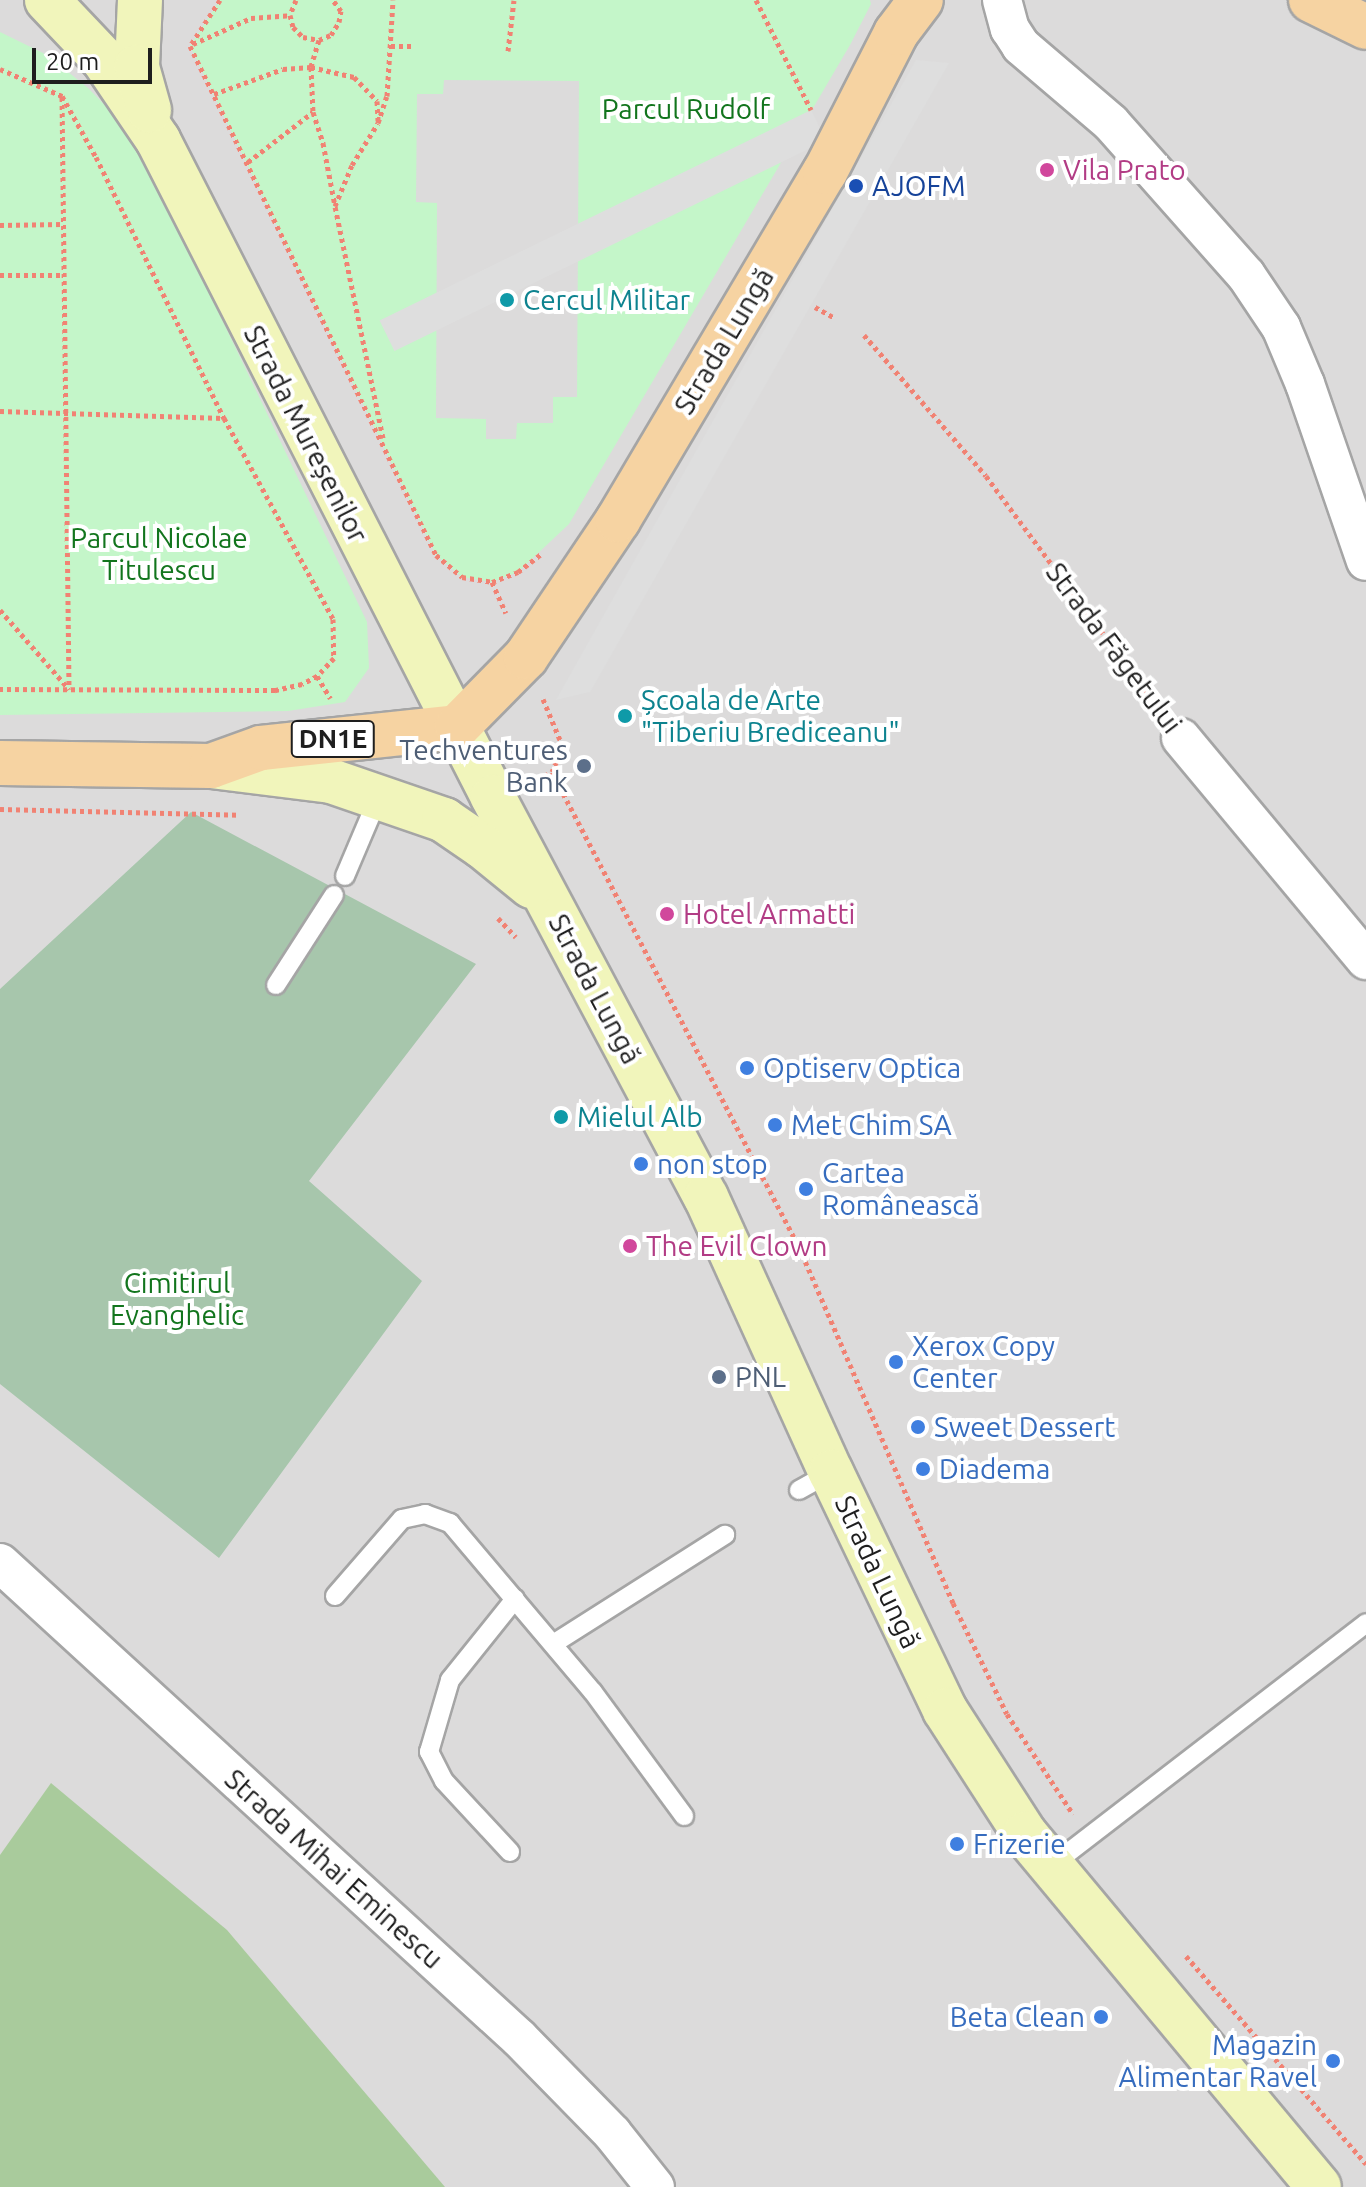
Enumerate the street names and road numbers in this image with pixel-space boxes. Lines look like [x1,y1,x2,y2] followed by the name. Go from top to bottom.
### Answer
[667,262,781,420] street label: Strada Lungă
[237,320,375,548] street label: Strada Mureșenilor
[1039,556,1189,740] street label: Strada Făgetului
[289,717,377,761] road number: DN1E
[542,908,648,1070] street label: Strada Lungă
[828,1490,928,1654] street label: Strada Lungă
[218,1762,450,1976] street label: Strada Mihai Eminescu

